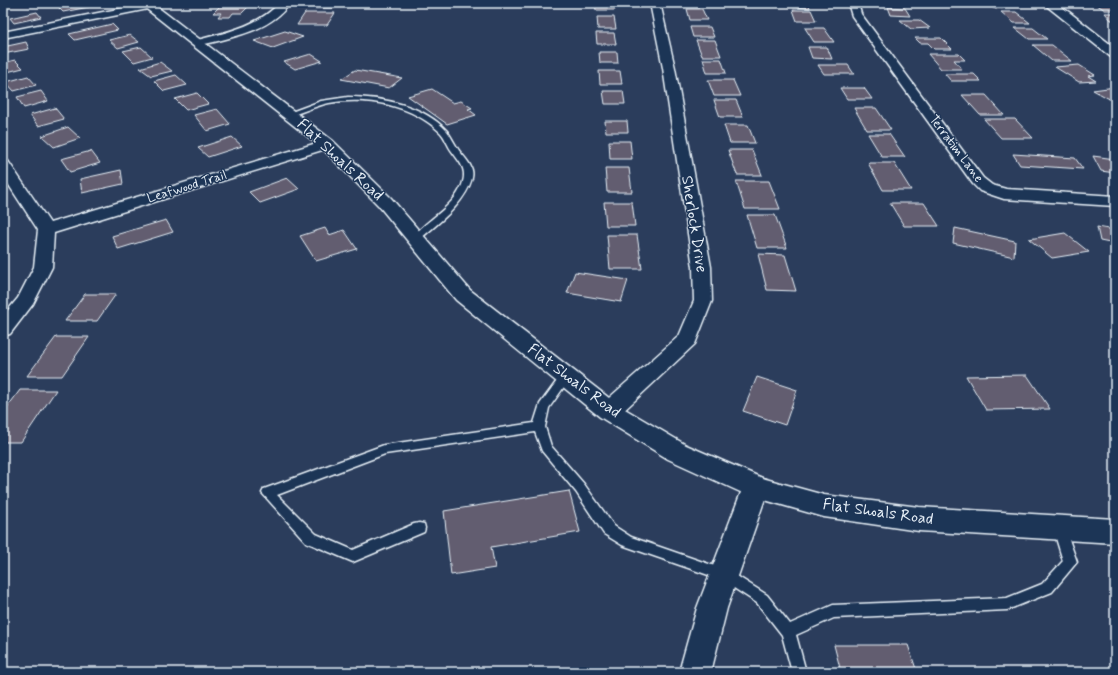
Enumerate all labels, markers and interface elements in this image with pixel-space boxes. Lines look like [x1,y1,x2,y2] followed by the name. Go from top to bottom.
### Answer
[925,112,987,186] street label: Terratim Lane
[292,114,388,206] street label: Flat Shoals Road
[145,167,229,207] street label: Leafwood Trail
[676,174,712,274] street label: Sherlock Drive
[523,339,625,423] street label: Flat Shoals Road
[821,494,935,530] street label: Flat Shoals Road

